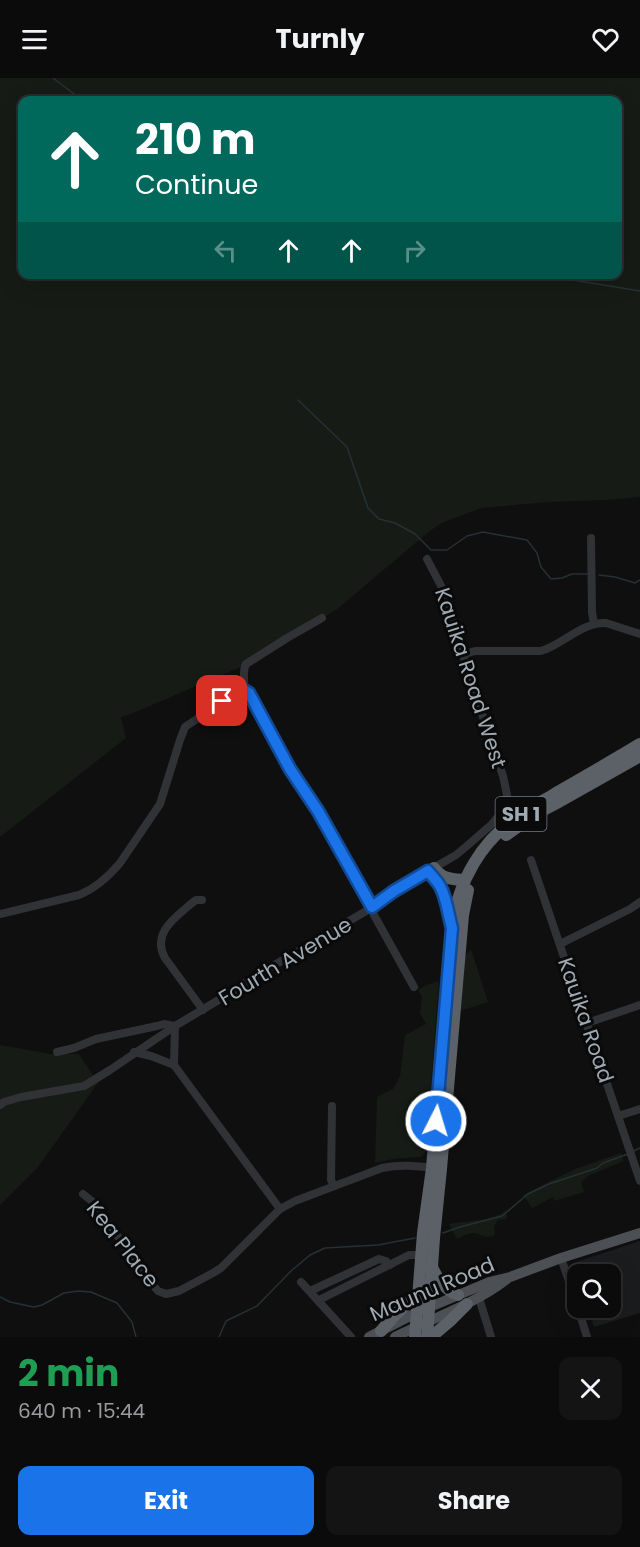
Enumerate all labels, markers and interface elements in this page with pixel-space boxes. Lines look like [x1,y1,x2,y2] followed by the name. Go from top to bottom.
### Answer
[276,20,364,57] text: Turnly
[18,23,51,56] icon: menu
[589,23,622,56] icon: heart
[135,110,256,169] text: 210 m
[36,120,114,198] icon: ahead
[135,166,258,203] text: Continue
[209,234,242,267] icon: left
[272,234,305,267] icon: ahead
[335,234,368,267] icon: ahead
[398,234,431,267] icon: right
[428,584,514,772] street label: Kauika Road West
[196,675,247,726] pin
[205,684,238,717] icon: arrive
[496,797,546,831] road number: SH 1
[213,910,357,1012] street label: Fourth Avenue
[551,954,621,1086] street label: Kauika Road
[404,1089,468,1153] position arrow
[80,1195,166,1293] street label: Kea Place
[365,1250,499,1328] street label: Maunu Road
[567,1264,621,1318] map controls
[567,1264,621,1318] button: search
[18,1348,119,1399] text: 2 min
[559,1357,622,1420] button: close
[18,1397,145,1425] text: 640 m · 15:44
[18,1466,314,1535] button: Exit
[326,1466,622,1535] button: Share

